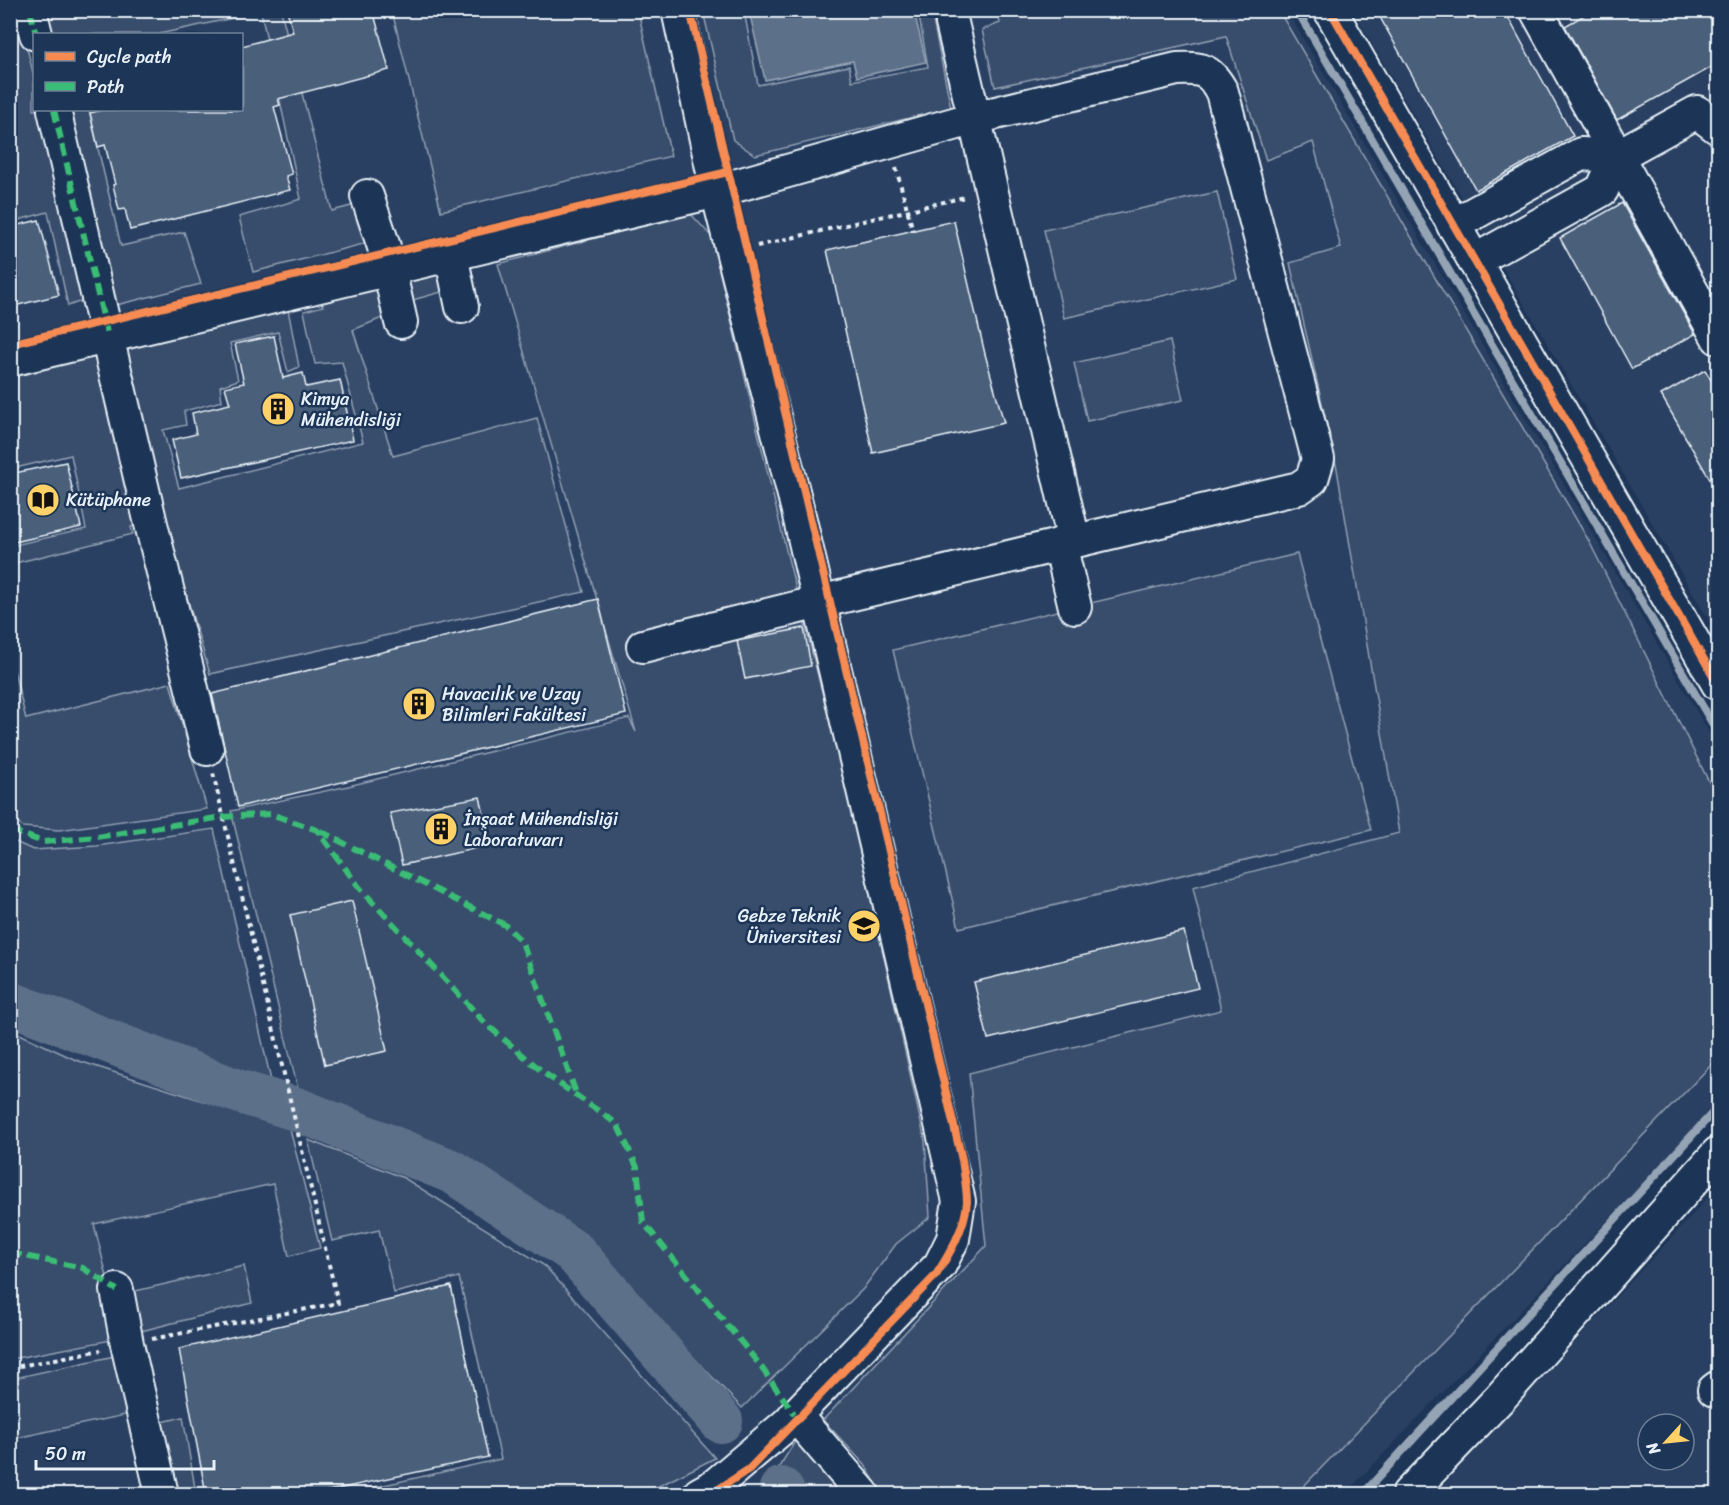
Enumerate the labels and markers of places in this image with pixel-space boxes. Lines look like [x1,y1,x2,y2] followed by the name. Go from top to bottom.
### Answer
[301,383,402,436] place label: Kimya Mühendisliği
[260,391,296,427] building icon: Kimya Mühendisliği
[25,482,61,518] library icon: Kütüphane
[66,484,151,516] place label: Kütüphane
[442,678,587,731] place label: Havacılık ve Uzay Bilimleri Fakültesi
[401,686,437,722] building icon: Havacılık ve Uzay Bilimleri Fakültesi
[463,803,619,856] place label: İnşaat Mühendisliği Laboratuvarı
[423,811,459,847] building icon: İnşaat Mühendisliği Laboratuvarı
[738,900,842,953] place label: Gebze Teknik Üniversitesi
[846,908,882,944] school or university icon: Gebze Teknik Üniversitesi

